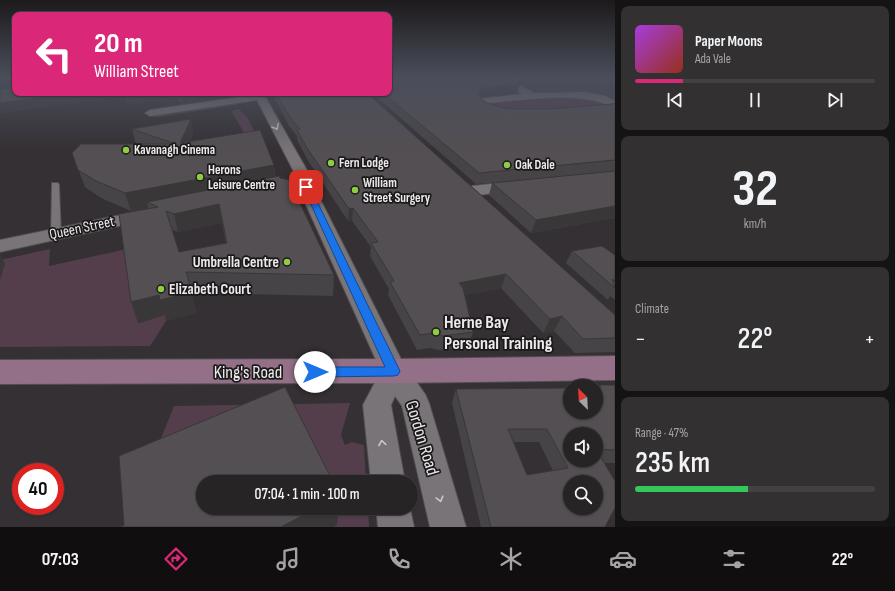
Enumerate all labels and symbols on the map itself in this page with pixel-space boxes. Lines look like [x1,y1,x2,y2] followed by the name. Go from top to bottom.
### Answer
[272,123,279,130] one-way arrow
[134,142,215,158] place label: Kavanagh Cinema
[121,145,131,155] marker: Kavanagh Cinema
[339,155,389,171] place label: Fern Lodge
[515,157,555,173] place label: Oak Dale
[326,158,336,168] marker: Fern Lodge
[502,160,512,170] marker: Oak Dale
[208,162,276,193] place label: Herons Leisure Centre
[289,170,323,204] pin
[195,172,205,182] marker: Herons Leisure Centre
[363,175,431,206] place label: William Street Surgery
[350,185,360,195] marker: William Street Surgery
[48,212,117,244] street label: Queen Street
[193,253,279,272] place label: Umbrella Centre
[282,257,292,267] marker: Umbrella Centre
[169,280,251,299] place label: Elizabeth Court
[156,284,166,294] marker: Elizabeth Court
[444,312,553,354] place label: Herne Bay Personal Training
[431,327,441,337] marker: Herne Bay Personal Training
[294,351,336,393] position arrow
[214,362,282,383] street label: King's Road
[563,379,603,419] north arrow
[401,398,443,478] street label: Gordon Road
[378,440,387,447] one-way arrow
[12,463,64,515] speed limit sign: 40
[435,495,444,502] one-way arrow

